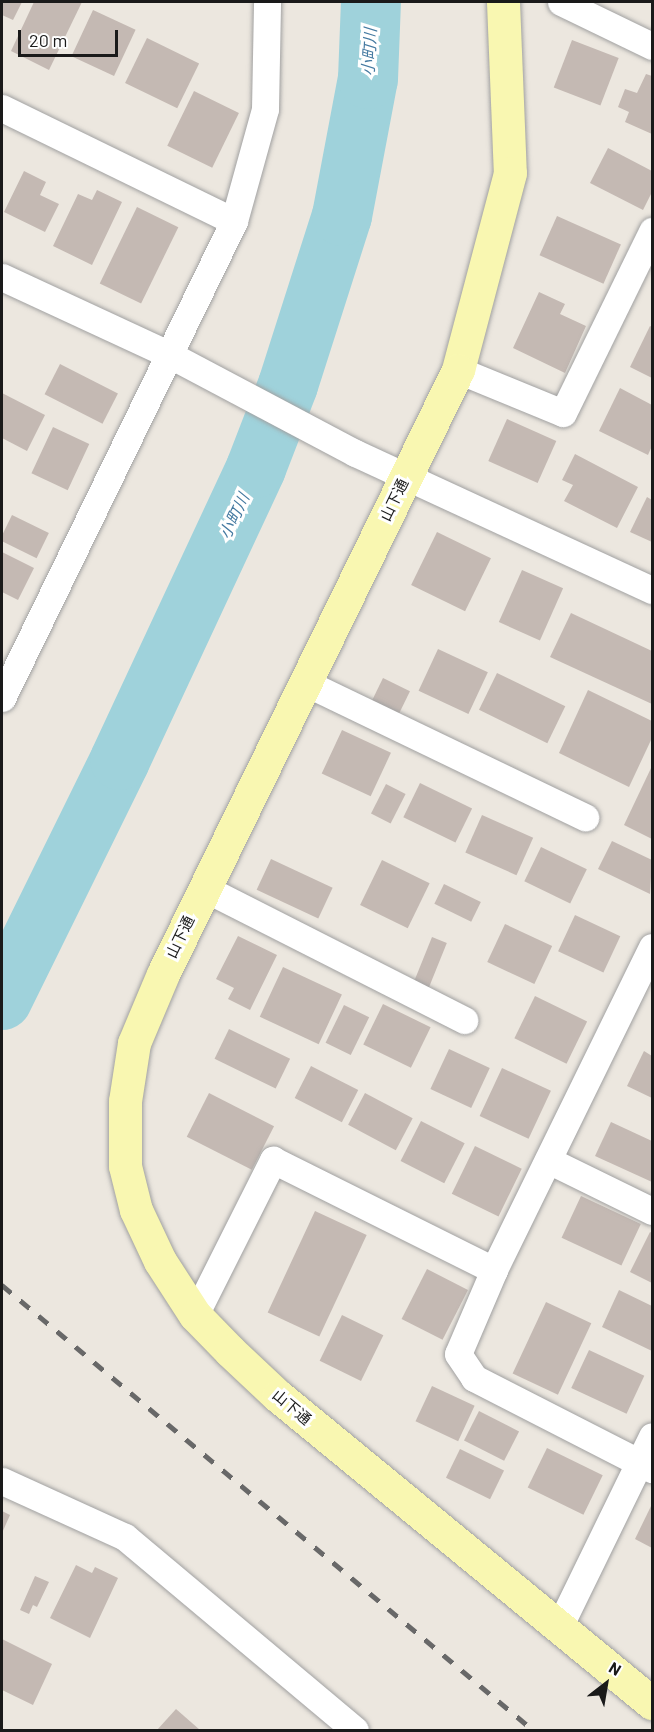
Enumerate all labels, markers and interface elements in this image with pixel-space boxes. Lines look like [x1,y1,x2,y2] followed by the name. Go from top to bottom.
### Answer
[21,18,122,56] scale bar
[358,28,380,76] water label: 小町川
[29,29,67,51] text: 20 m
[376,476,412,524] street label: 山下通
[215,490,253,542] water label: 小町川
[162,913,198,961] street label: 山下通
[269,1386,315,1428] street label: 山下通
[576,1654,636,1714] north arrow
[606,1657,625,1679] text: N

